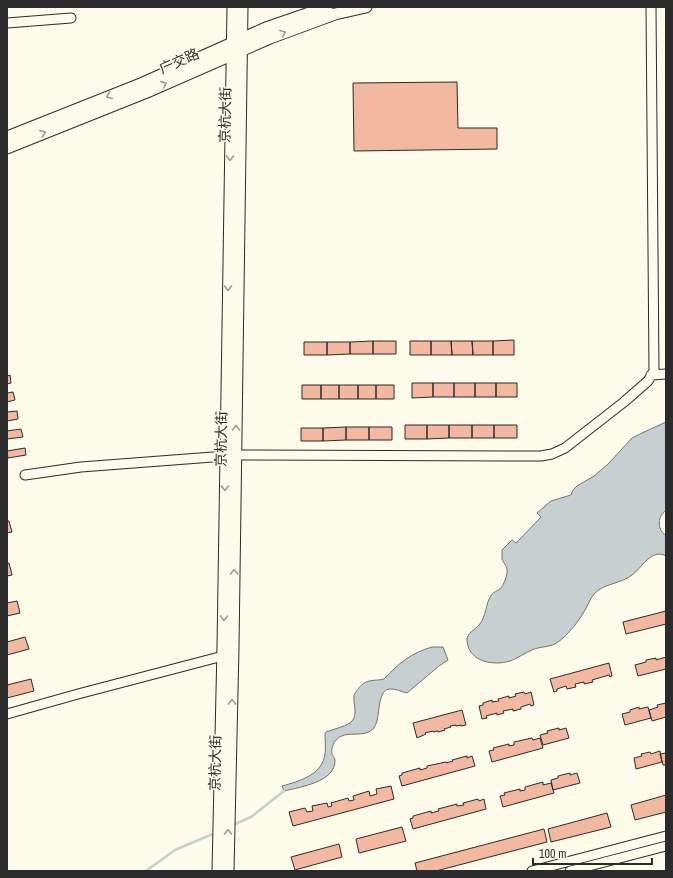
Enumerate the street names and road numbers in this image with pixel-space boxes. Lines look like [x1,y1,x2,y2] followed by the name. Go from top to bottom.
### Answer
[156,44,202,78] street label: 广交路
[216,87,234,143] street label: 京杭大街
[212,411,230,467] street label: 京杭大街
[206,735,224,791] street label: 京杭大街

